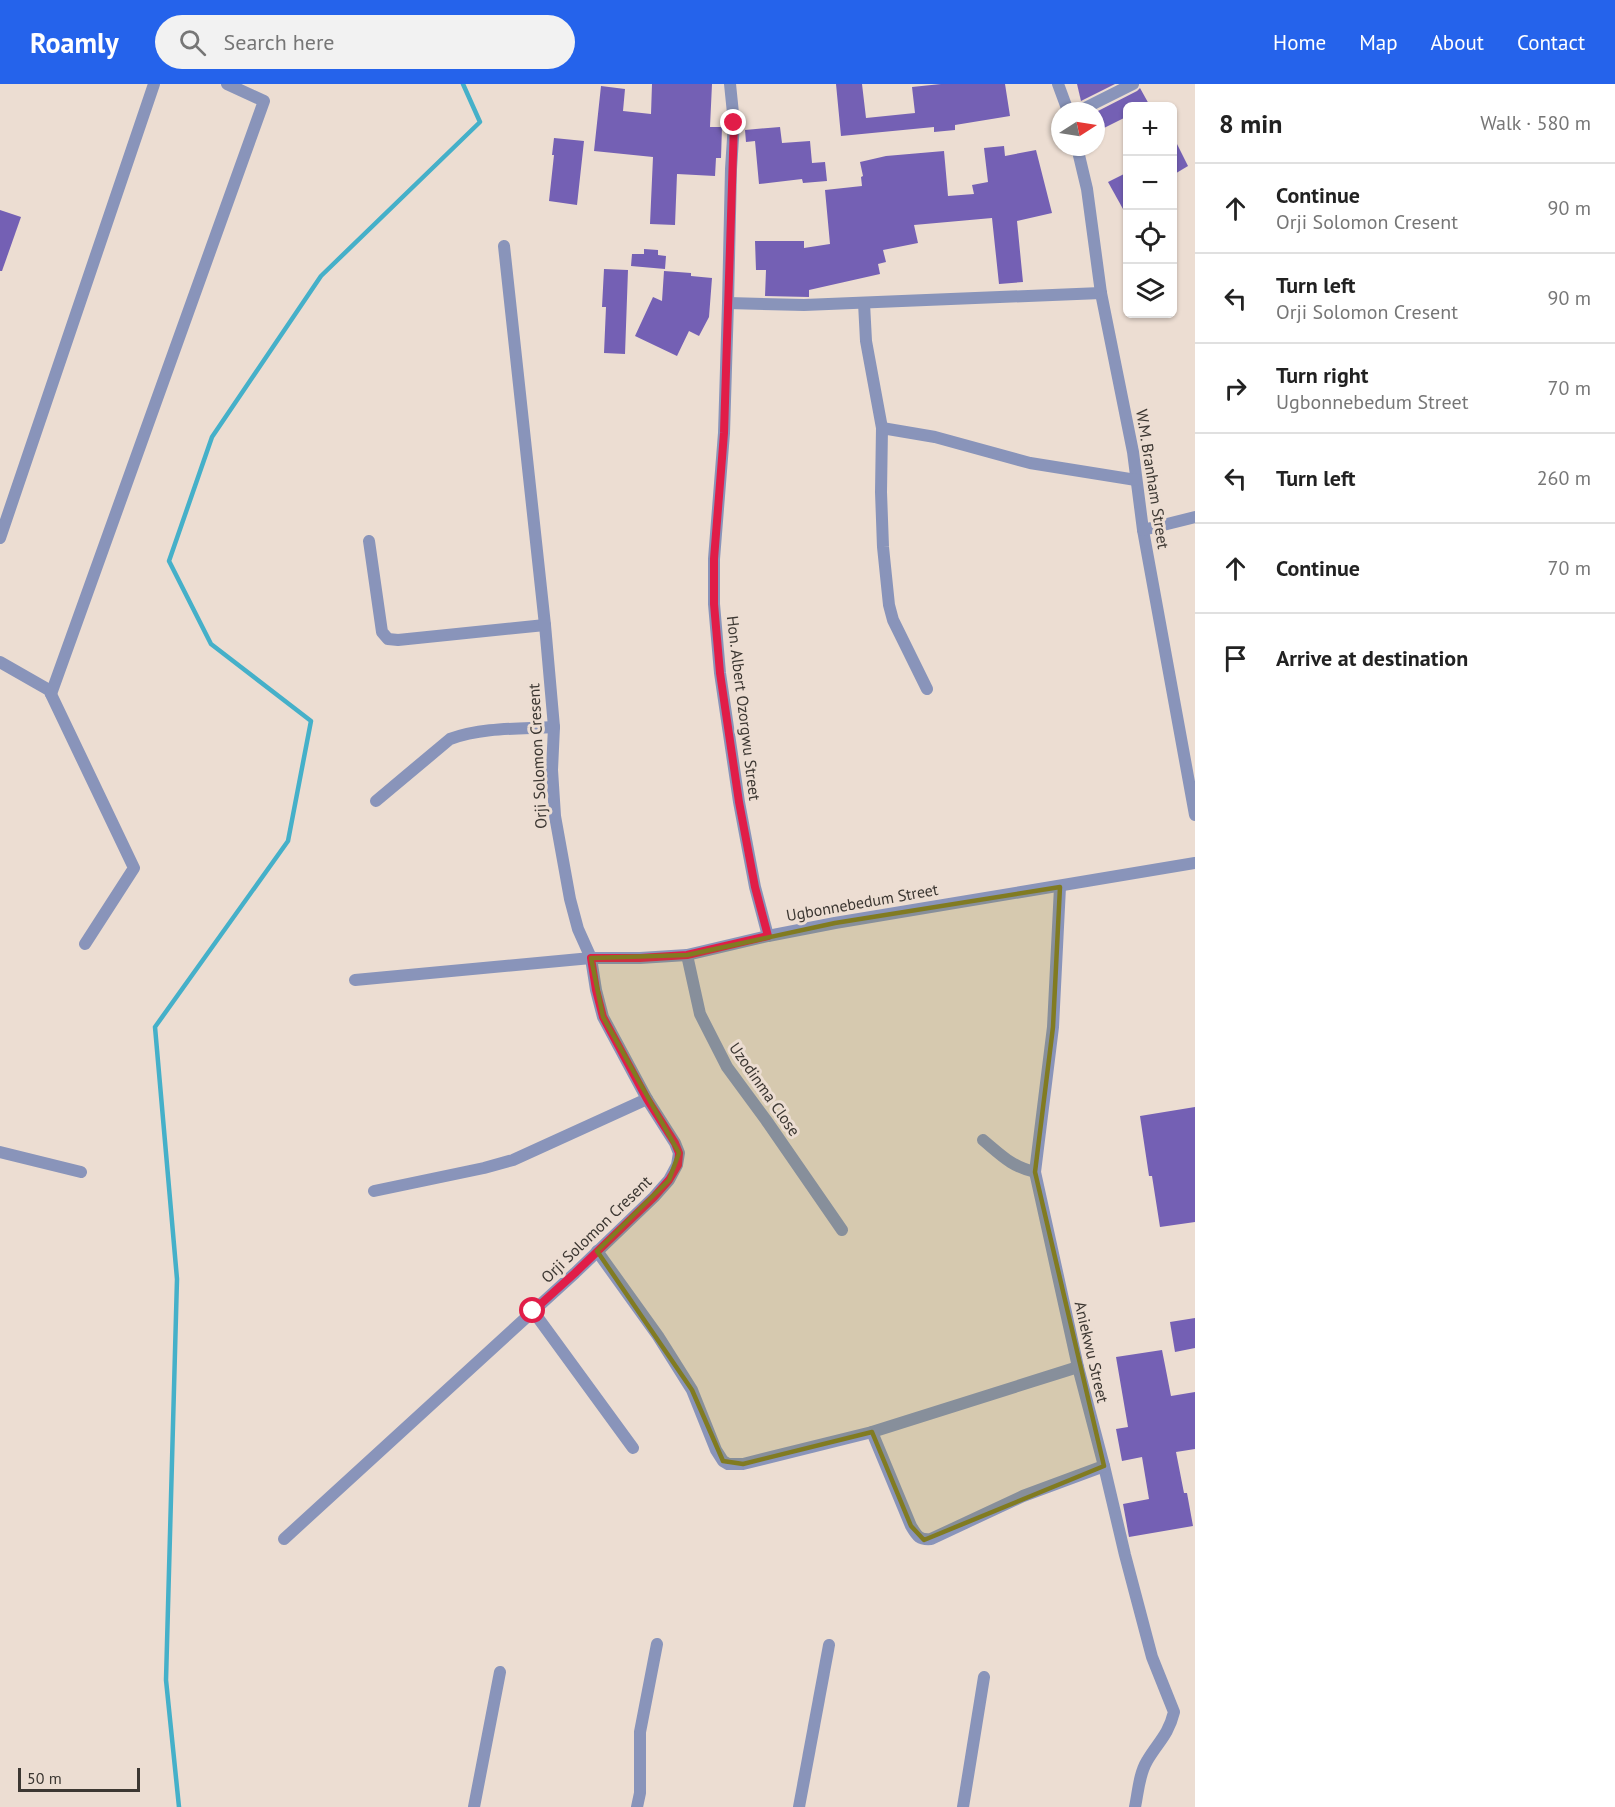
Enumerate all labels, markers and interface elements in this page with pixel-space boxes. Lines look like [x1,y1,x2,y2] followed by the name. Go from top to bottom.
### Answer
[155,15,575,69] search box
[30,24,119,61] text: Roamly
[176,26,209,59] icon: search
[224,28,335,56] text: Search here
[1273,29,1326,56] text: Home
[1359,29,1398,56] text: Map
[1431,29,1484,56] text: About
[1517,29,1585,56] text: Contact
[1051,102,1105,156] north arrow
[1123,102,1177,318] map controls
[1123,102,1177,156] button: +
[1219,107,1282,140] text: 8 min
[720,109,746,135] route end
[1480,110,1591,136] text: Walk · 580 m
[1123,156,1177,210] button: −
[1276,181,1360,209] text: Continue
[1219,192,1252,225] icon: ahead
[1548,195,1591,221] text: 90 m
[1276,209,1458,235] text: Orji Solomon Cresent
[1123,210,1177,264] button: locate
[1123,264,1177,318] button: layers
[1276,271,1356,299] text: Turn left
[1219,282,1252,315] icon: left
[1548,285,1591,311] text: 90 m
[1276,299,1458,325] text: Orji Solomon Cresent
[1276,361,1368,389] text: Turn right
[1219,372,1252,405] icon: right
[1548,375,1591,401] text: 70 m
[1276,389,1469,415] text: Ugbonnebedum Street
[1132,408,1174,551] street label: W.M. Branham Street
[1219,462,1252,495] icon: left
[1276,464,1356,492] text: Turn left
[1537,465,1591,491] text: 260 m
[1219,552,1252,585] icon: ahead
[1276,554,1360,582] text: Continue
[1548,555,1591,581] text: 70 m
[723,614,765,802] street label: Hon. Albert Ozorgwu Street
[1219,642,1252,675] icon: arrive
[1276,644,1468,672] text: Arrive at destination
[523,682,551,829] street label: Orji Solomon Cresent
[784,879,940,925] street label: Ugbonnebedum Street
[725,1038,805,1140] street label: Uzodinma Close
[537,1171,656,1287] street label: Orji Solomon Cresent
[519,1297,545,1323] route start
[1071,1299,1114,1405] street label: Aniekwu Street
[18,1765,140,1792] scale bar
[27,1768,62,1788] text: 50 m

